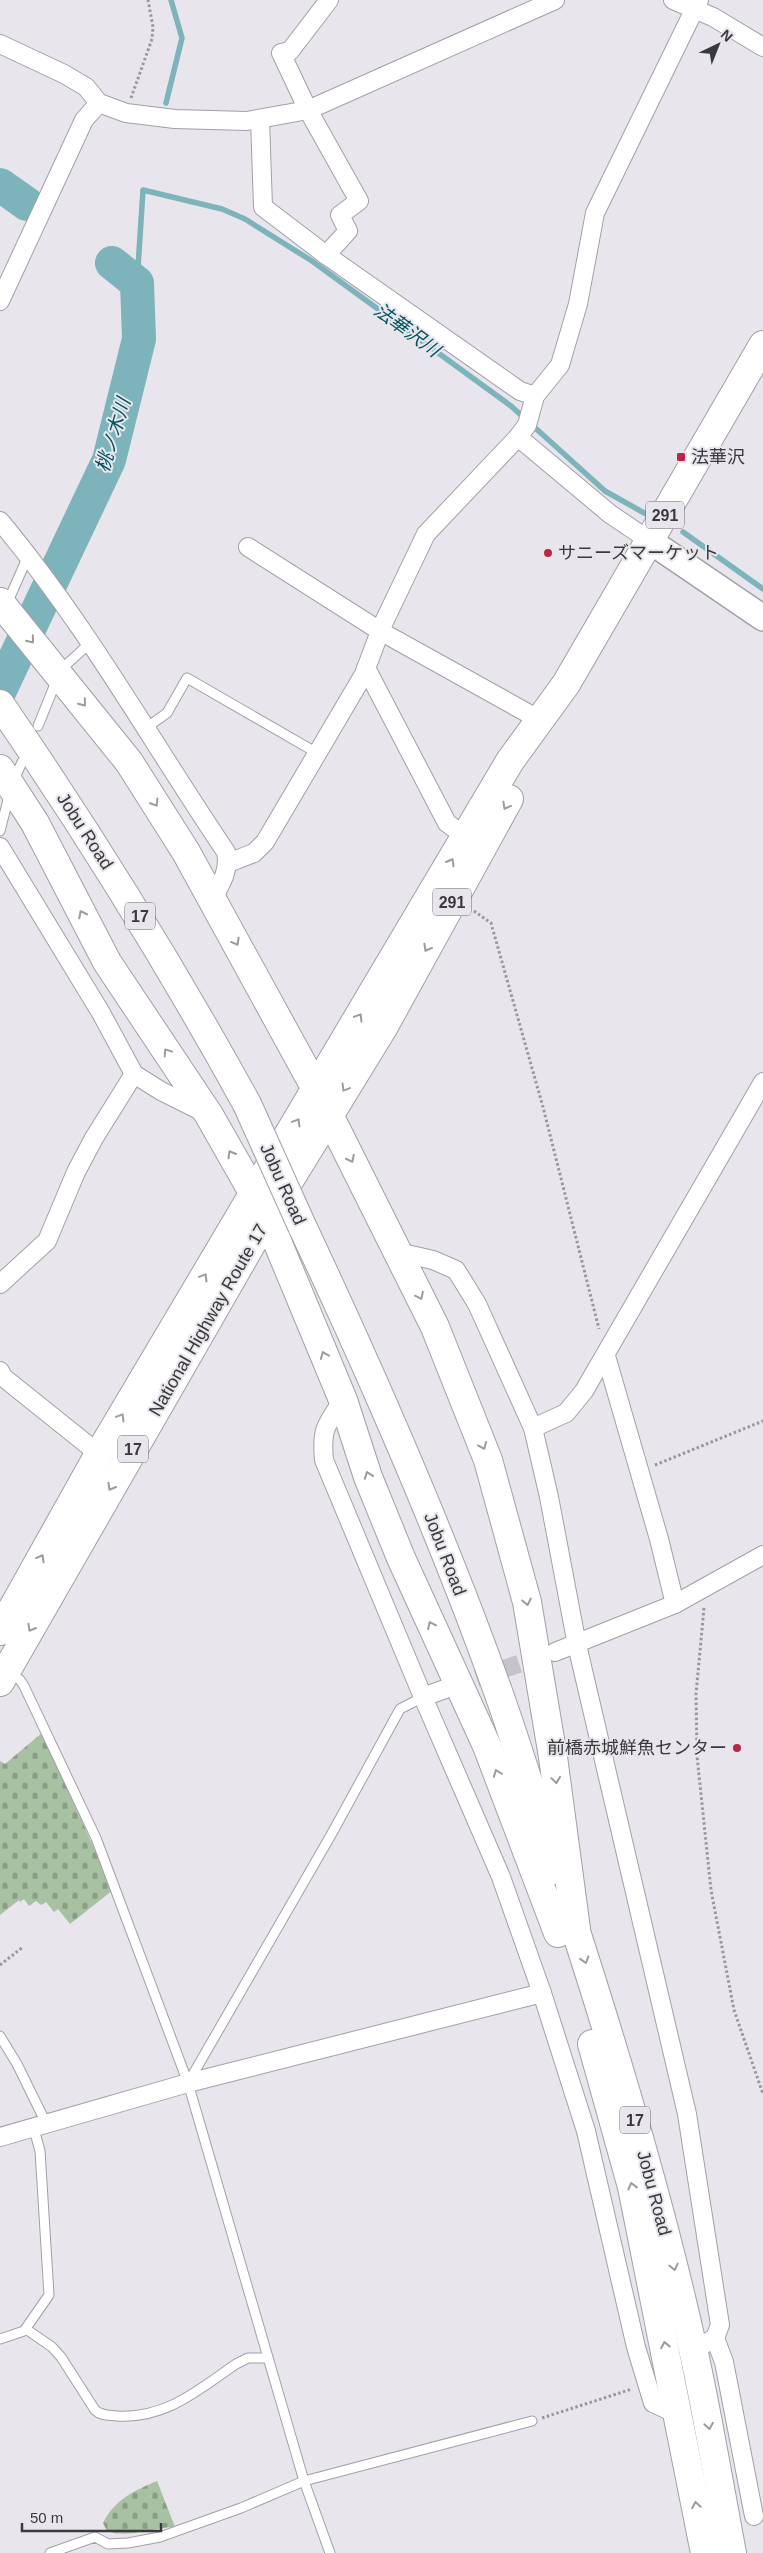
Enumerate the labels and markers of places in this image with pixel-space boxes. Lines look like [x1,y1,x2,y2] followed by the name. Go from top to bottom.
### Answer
[691,447,745,467] place label: 法華沢
[675,451,687,463] marker: 法華沢
[558,543,719,563] place label: サニーズマーケット
[542,547,554,559] marker: サニーズマーケット
[547,1738,727,1758] place label: 前橋赤城鮮魚センター
[731,1742,743,1754] marker: 前橋赤城鮮魚センター

